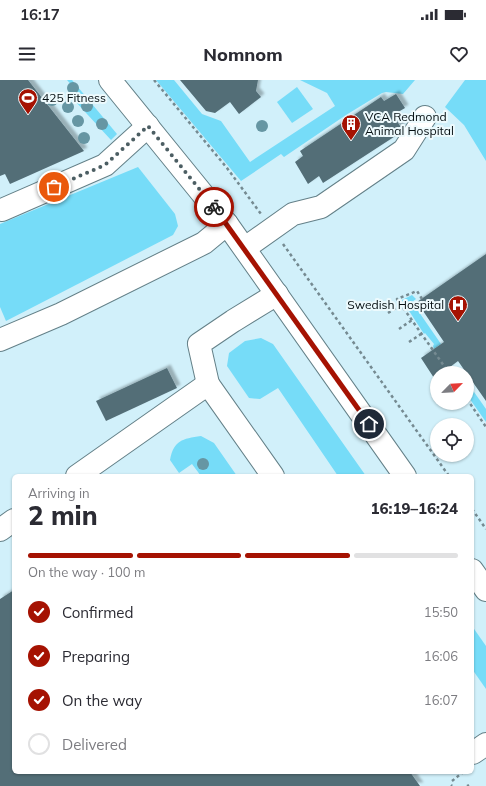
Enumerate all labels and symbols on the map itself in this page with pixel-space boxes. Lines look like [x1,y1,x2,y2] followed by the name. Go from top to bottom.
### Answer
[17,87,39,115] sports icon: 425 Fitness
[42,90,106,105] place label: 425 Fitness
[365,109,454,138] place label: VCA Redmond Animal Hospital
[340,113,362,141] building icon: VCA Redmond Animal Hospital
[37,170,71,204] pin
[194,187,234,227] courier
[447,294,469,322] hospital icon: Swedish Hospital
[347,297,444,312] place label: Swedish Hospital
[430,366,474,410] north arrow
[352,407,386,441] pin

